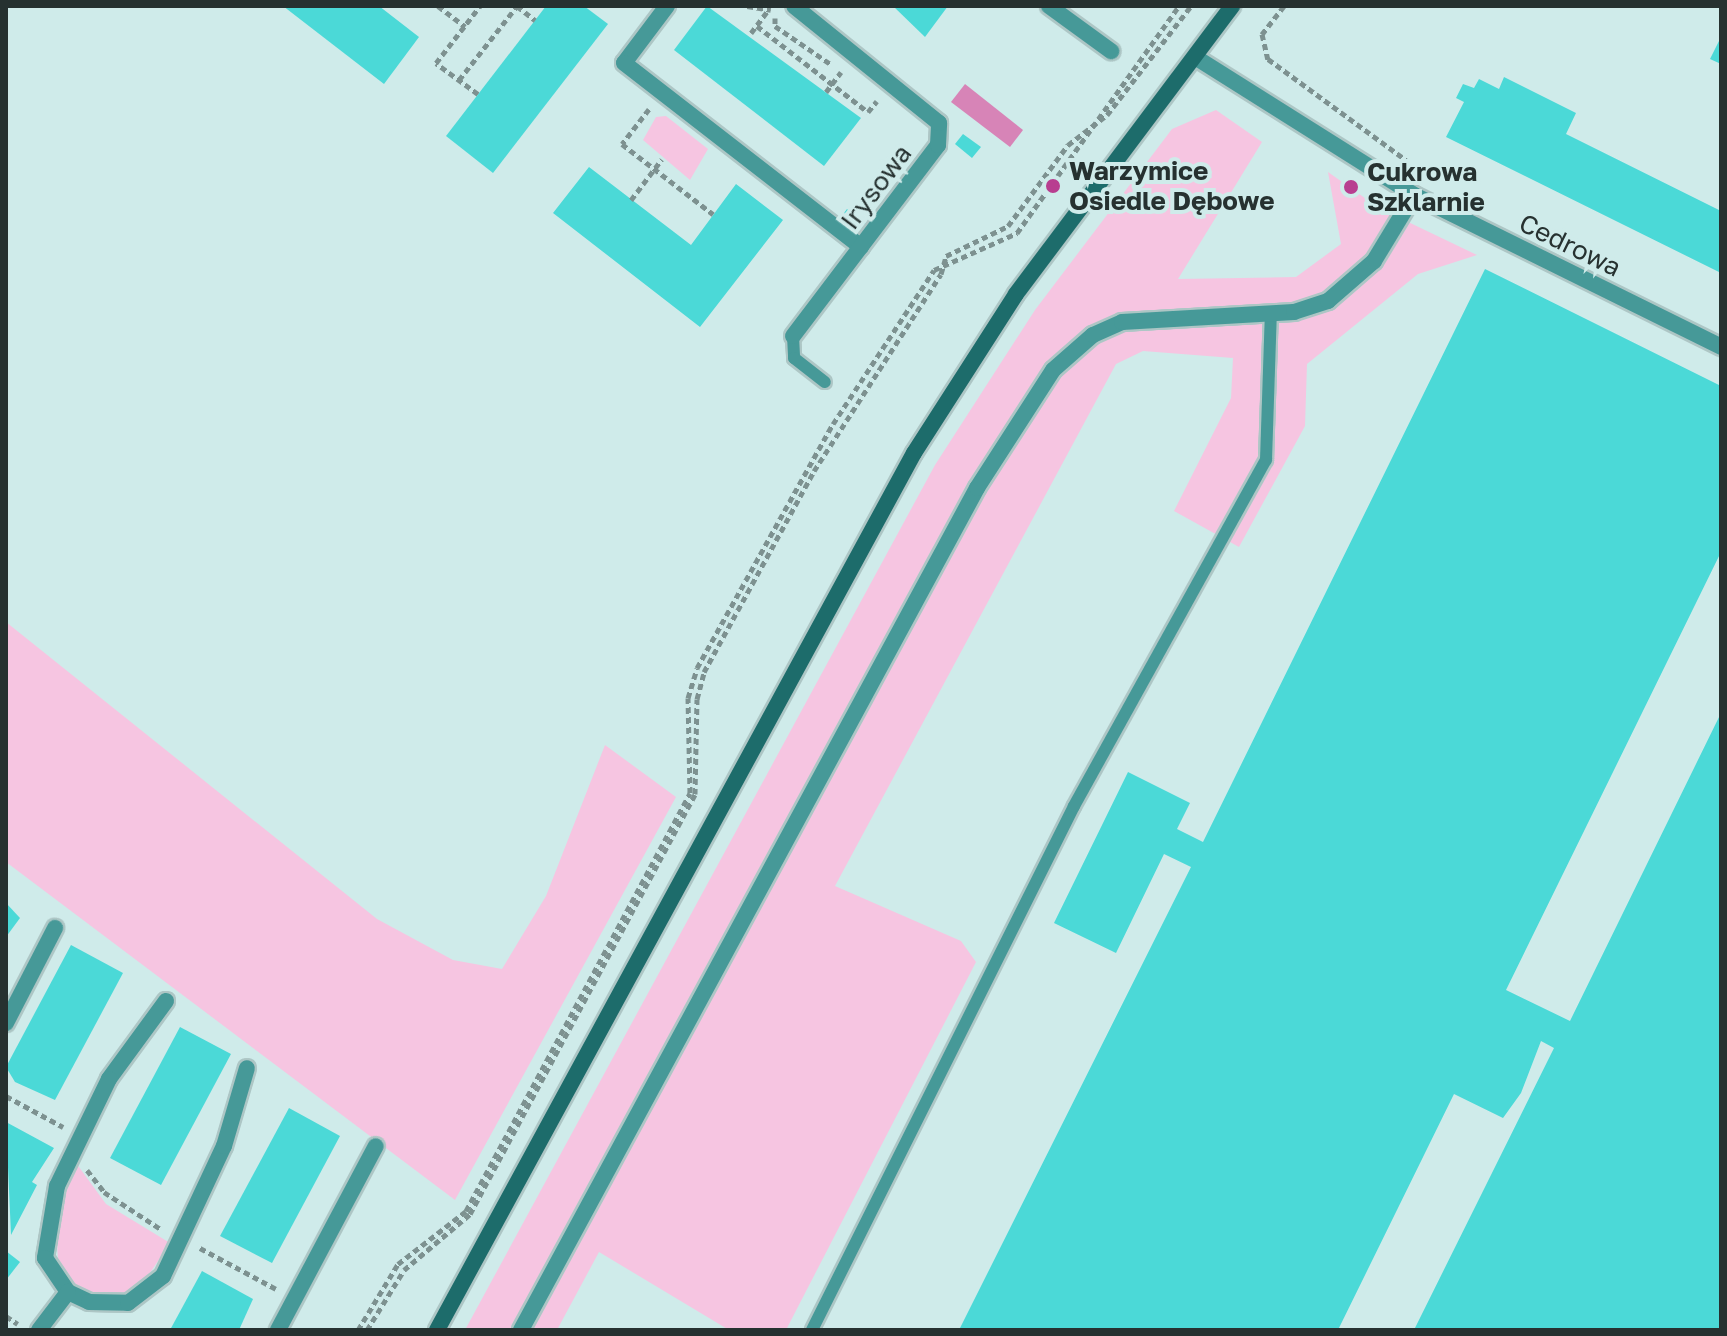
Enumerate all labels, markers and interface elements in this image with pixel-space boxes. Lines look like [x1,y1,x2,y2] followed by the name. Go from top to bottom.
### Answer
[834,138,918,236] street label: Irysowa
[1069,155,1275,216] place label: Warzymice Osiedle Dębowe
[1367,156,1485,218] place label: Cukrowa Szklarnie
[1044,177,1062,195] marker: Warzymice Osiedle Dębowe
[1342,178,1360,196] marker: Cukrowa Szklarnie
[1514,207,1626,283] street label: Cedrowa

